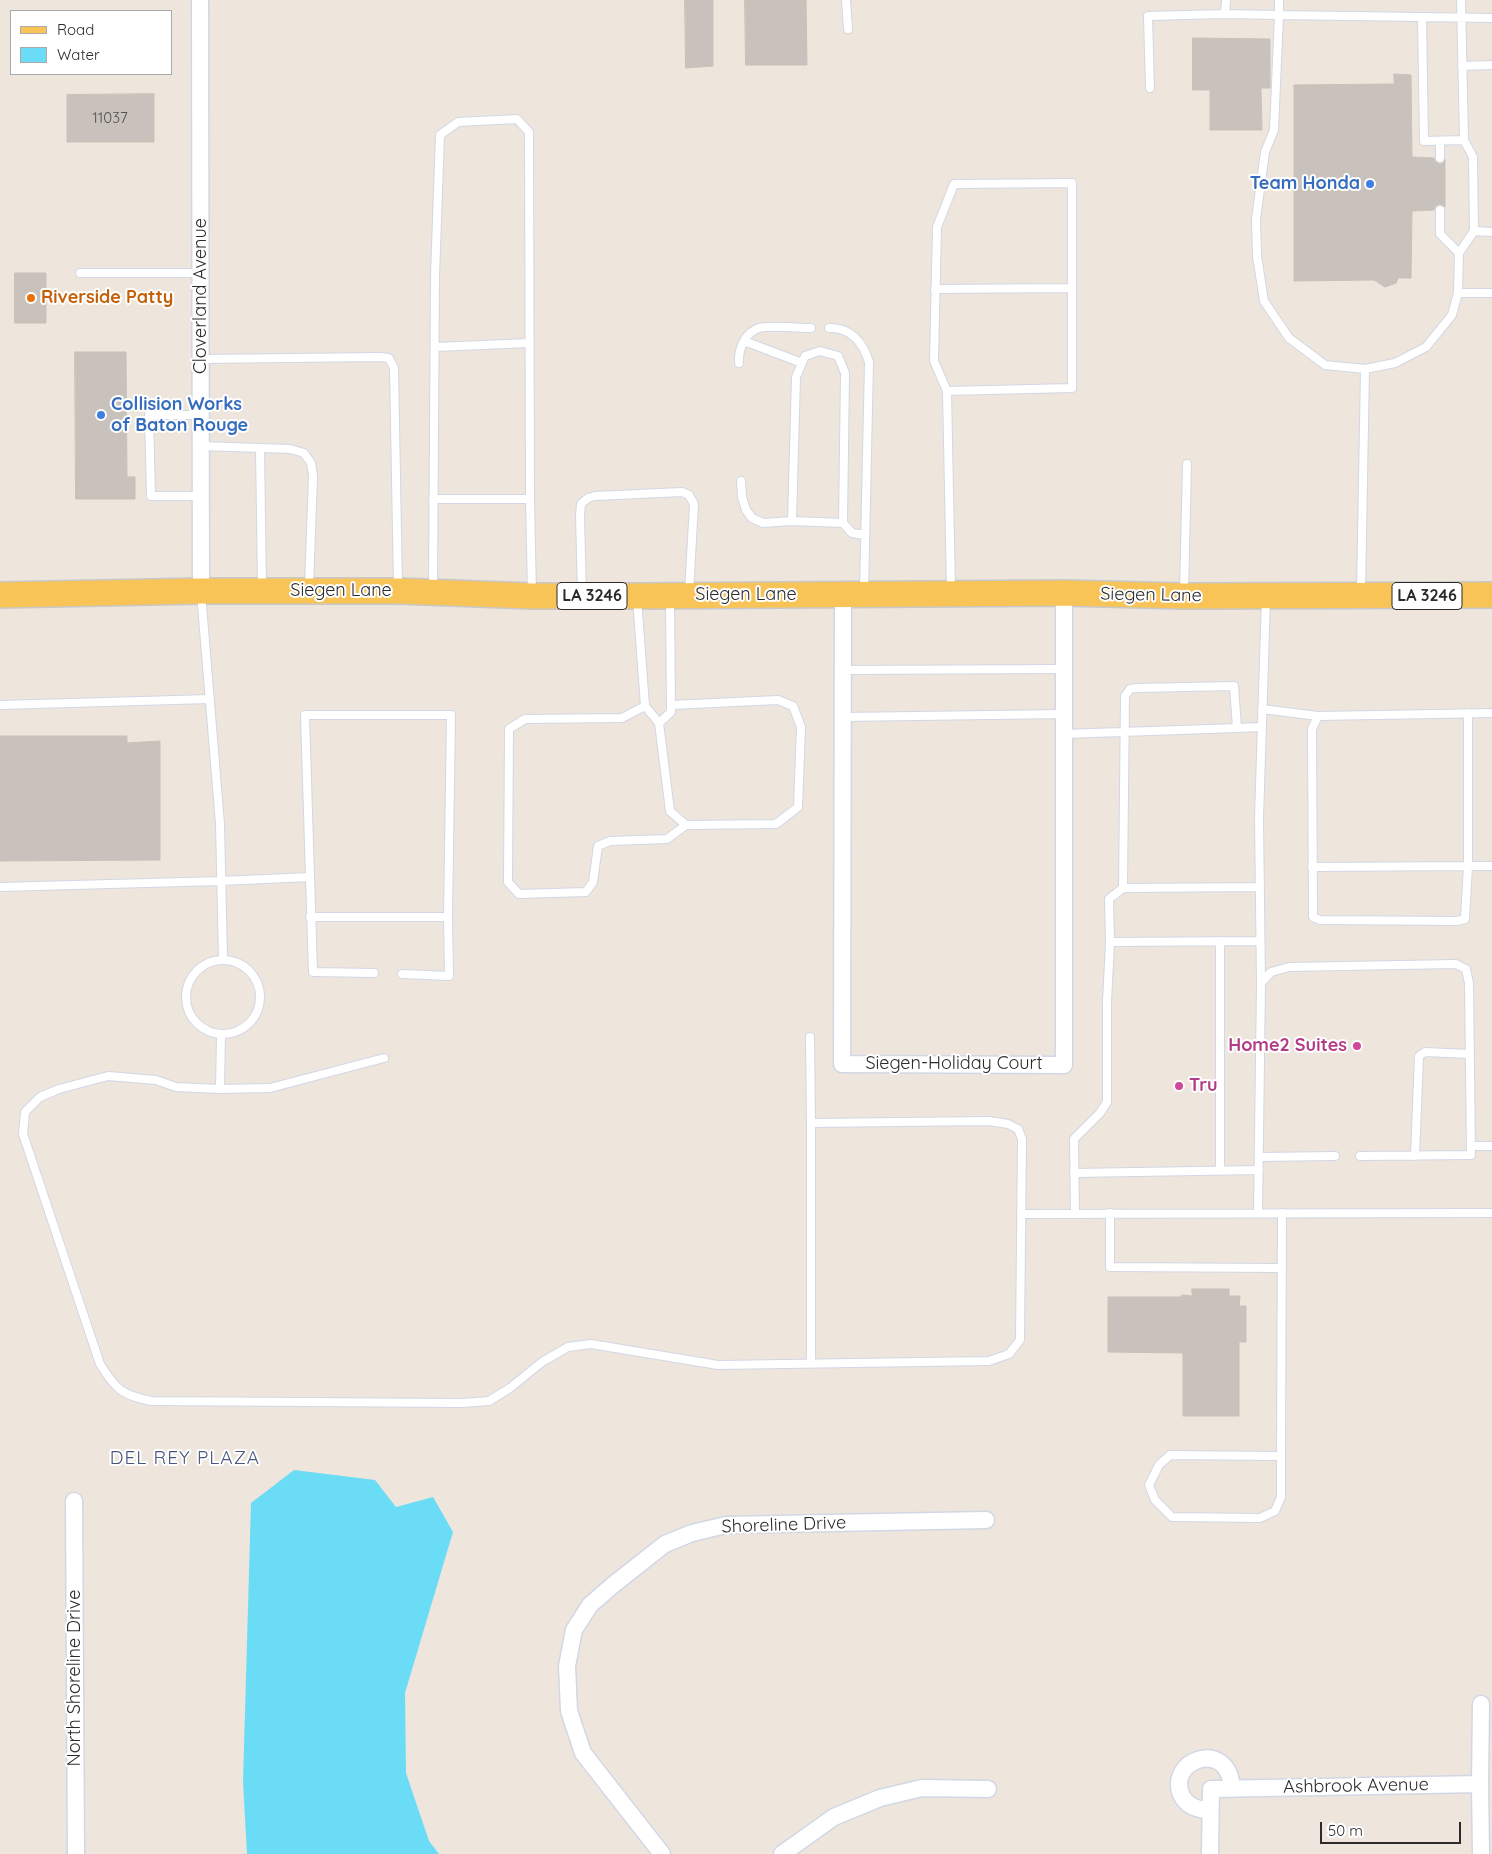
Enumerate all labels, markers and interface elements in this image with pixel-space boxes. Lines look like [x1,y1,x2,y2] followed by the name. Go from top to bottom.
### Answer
[10,10,172,75] legend
[57,20,94,39] text: Road
[57,45,100,64] text: Water
[92,109,128,127] house number: 11037
[1250,173,1360,195] place label: Team Honda
[1364,178,1376,190] marker: Team Honda
[190,218,212,374] street label: Cloverland Avenue
[41,287,173,309] place label: Riverside Patty
[25,292,37,304] marker: Riverside Patty
[111,394,248,436] place label: Collision Works of Baton Rouge
[95,409,107,421] marker: Collision Works of Baton Rouge
[290,580,392,602] street label: Siegen Lane
[557,582,627,610] road number: LA 3246
[1392,582,1462,610] road number: LA 3246
[1100,583,1202,607] street label: Siegen Lane
[695,584,797,606] street label: Siegen Lane
[1228,1035,1347,1057] place label: Home2 Suites
[1351,1040,1363,1052] marker: Home2 Suites
[865,1053,1043,1075] street label: Siegen-Holiday Court
[1189,1075,1218,1097] place label: Tru
[1173,1080,1185,1092] marker: Tru
[108,1447,262,1469] district label: DEL REY PLAZA
[721,1512,847,1538] street label: Shoreline Drive
[64,1590,86,1766] street label: North Shoreline Drive
[1283,1774,1429,1798] street label: Ashbrook Avenue
[1322,1812,1463,1844] scale bar
[1328,1821,1363,1840] text: 50 m

